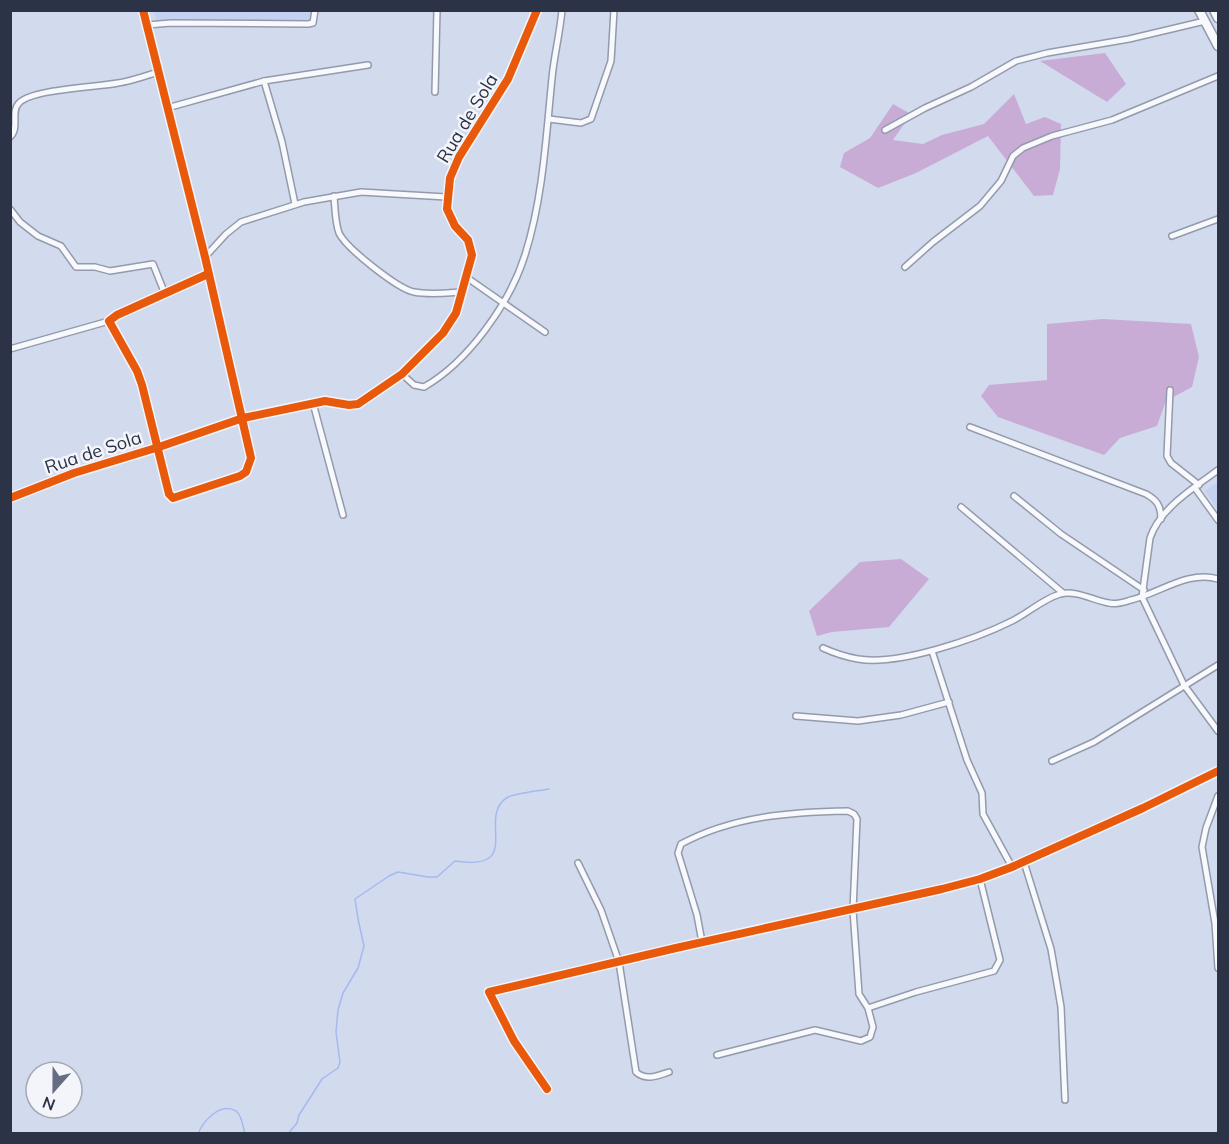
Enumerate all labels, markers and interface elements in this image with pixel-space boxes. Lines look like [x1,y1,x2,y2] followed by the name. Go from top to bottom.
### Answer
[431,69,503,167] street label: Rua de Sola
[42,426,144,478] street label: Rua de Sola
[24,1060,84,1120] north arrow
[39,1093,58,1116] text: N

